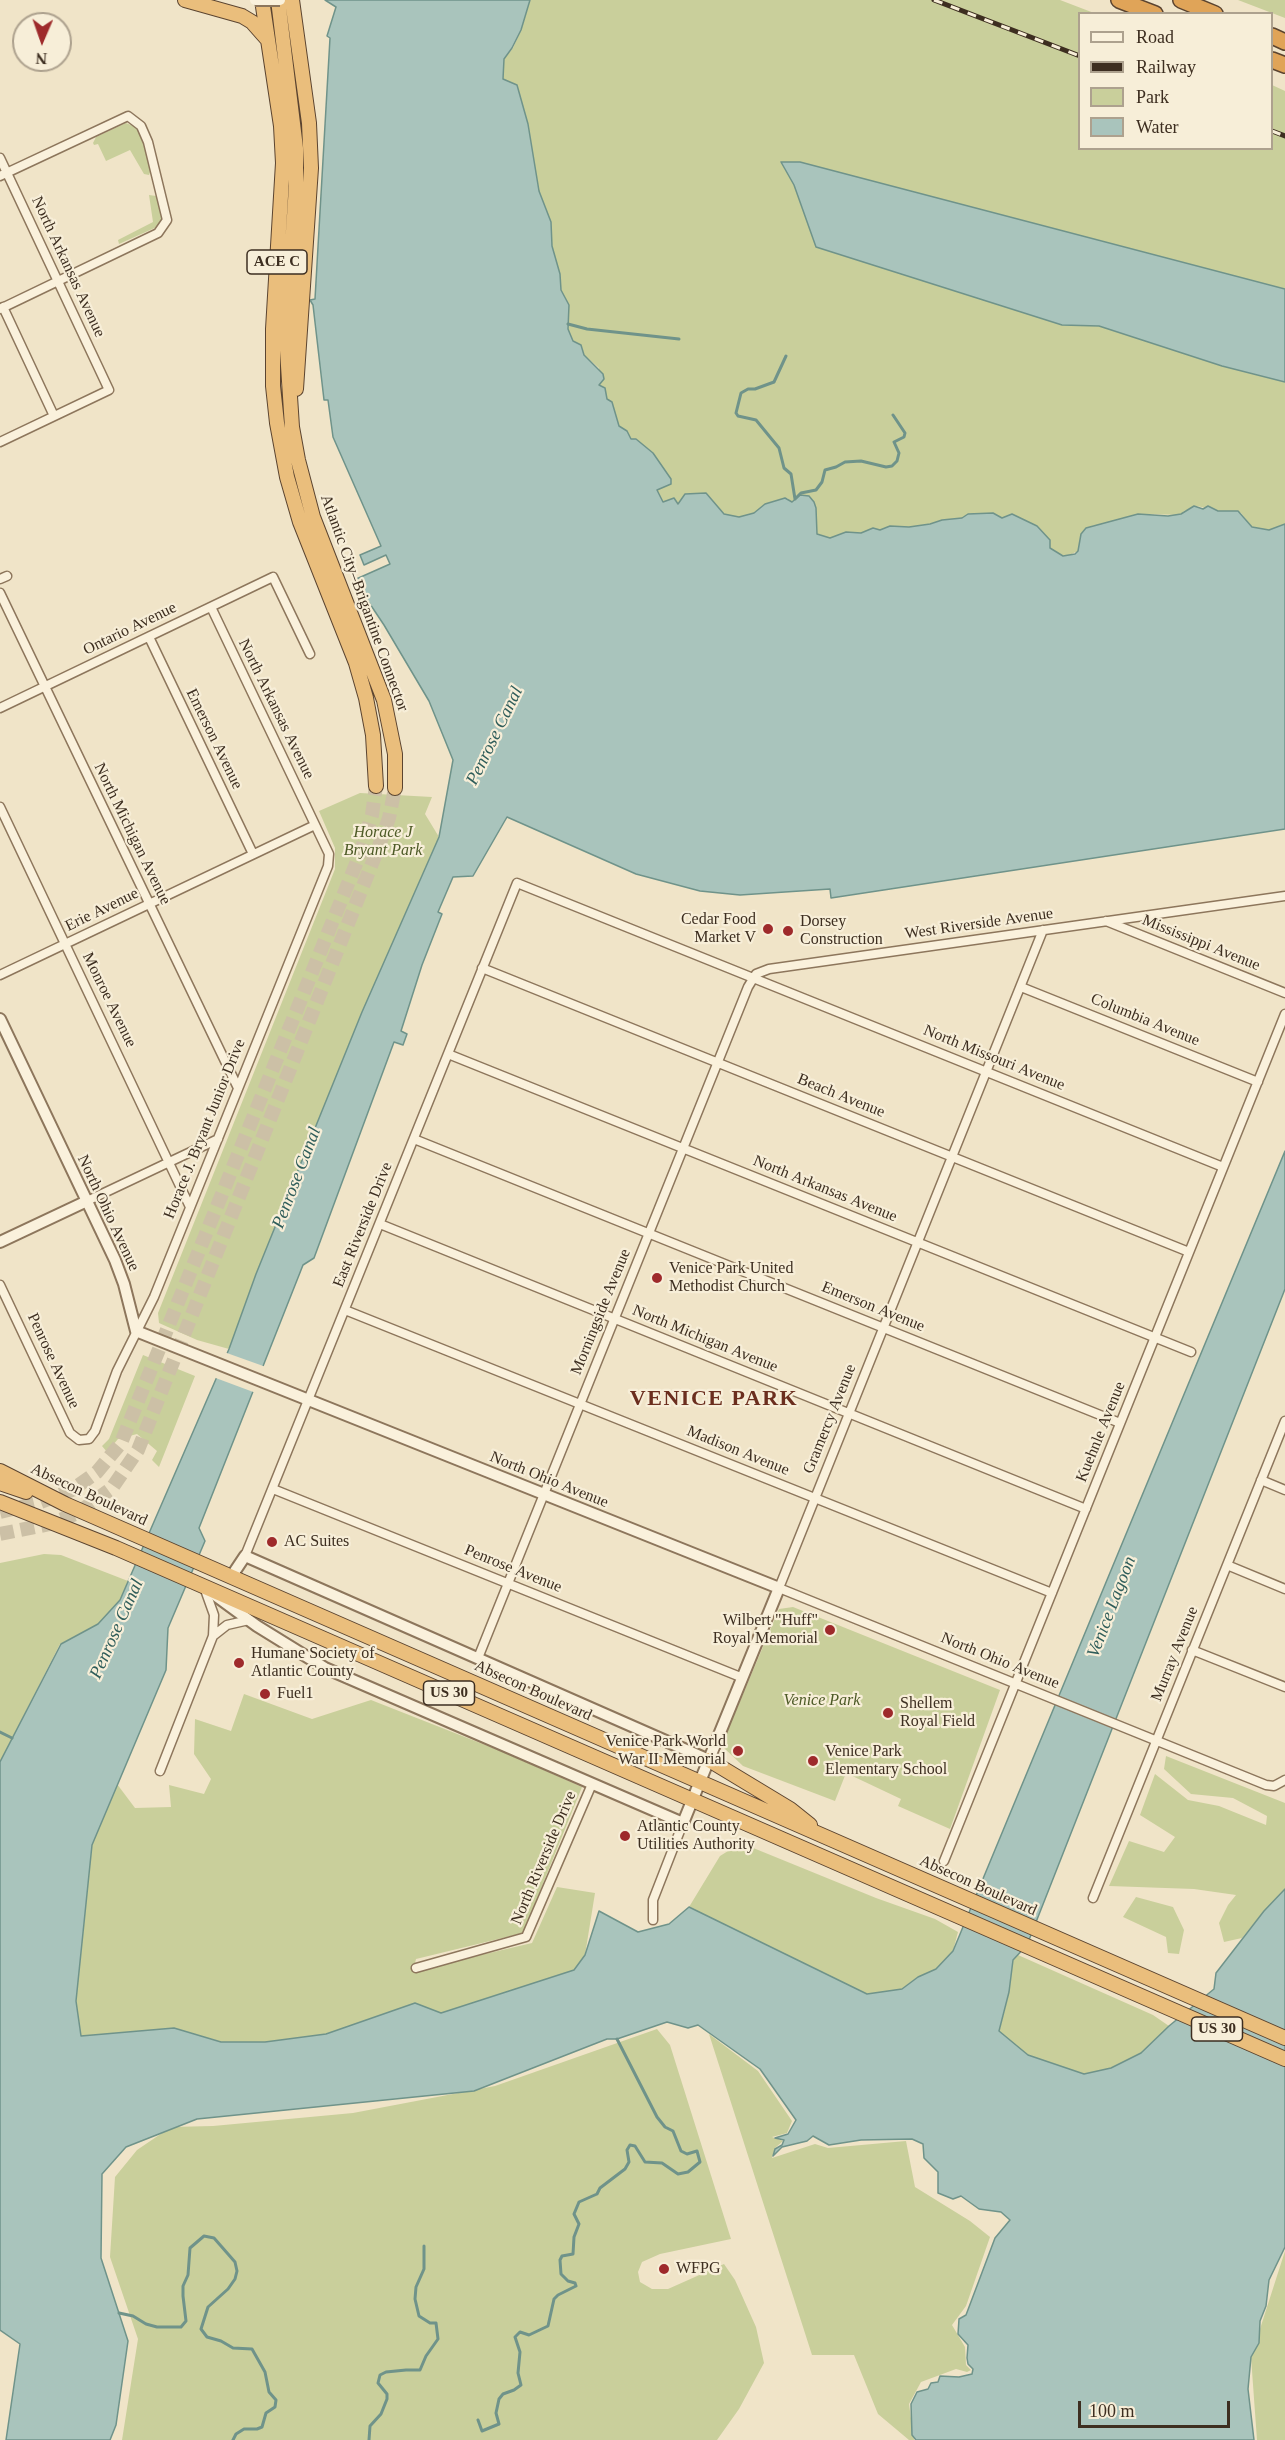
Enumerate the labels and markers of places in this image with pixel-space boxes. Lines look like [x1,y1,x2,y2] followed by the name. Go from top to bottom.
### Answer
[681,910,756,948] place label: Cedar Food Market V
[800,912,883,950] place label: Dorsey Construction
[761,922,775,936] marker: Cedar Food Market V
[781,924,795,938] marker: Dorsey Construction
[669,1259,793,1297] place label: Venice Park United Methodist Church
[650,1271,664,1285] marker: Venice Park United Methodist Church
[284,1532,349,1552] place label: AC Suites
[265,1535,279,1549] marker: AC Suites
[713,1611,818,1649] place label: Wilbert "Huff" Royal Memorial
[823,1623,837,1637] marker: Wilbert "Huff" Royal Memorial
[251,1644,375,1682] place label: Humane Society of Atlantic County
[232,1656,246,1670] marker: Humane Society of Atlantic County
[277,1684,313,1704] place label: Fuel1
[258,1687,272,1701] marker: Fuel1
[900,1694,975,1732] place label: Shellem Royal Field
[881,1706,895,1720] marker: Shellem Royal Field
[606,1732,726,1770] place label: Venice Park World War II Memorial
[825,1742,947,1780] place label: Venice Park Elementary School
[731,1744,745,1758] marker: Venice Park World War II Memorial
[806,1754,820,1768] marker: Venice Park Elementary School
[637,1817,755,1855] place label: Atlantic County Utilities Authority
[618,1829,632,1843] marker: Atlantic County Utilities Authority
[676,2259,720,2279] place label: WFPG
[657,2262,671,2276] marker: WFPG

